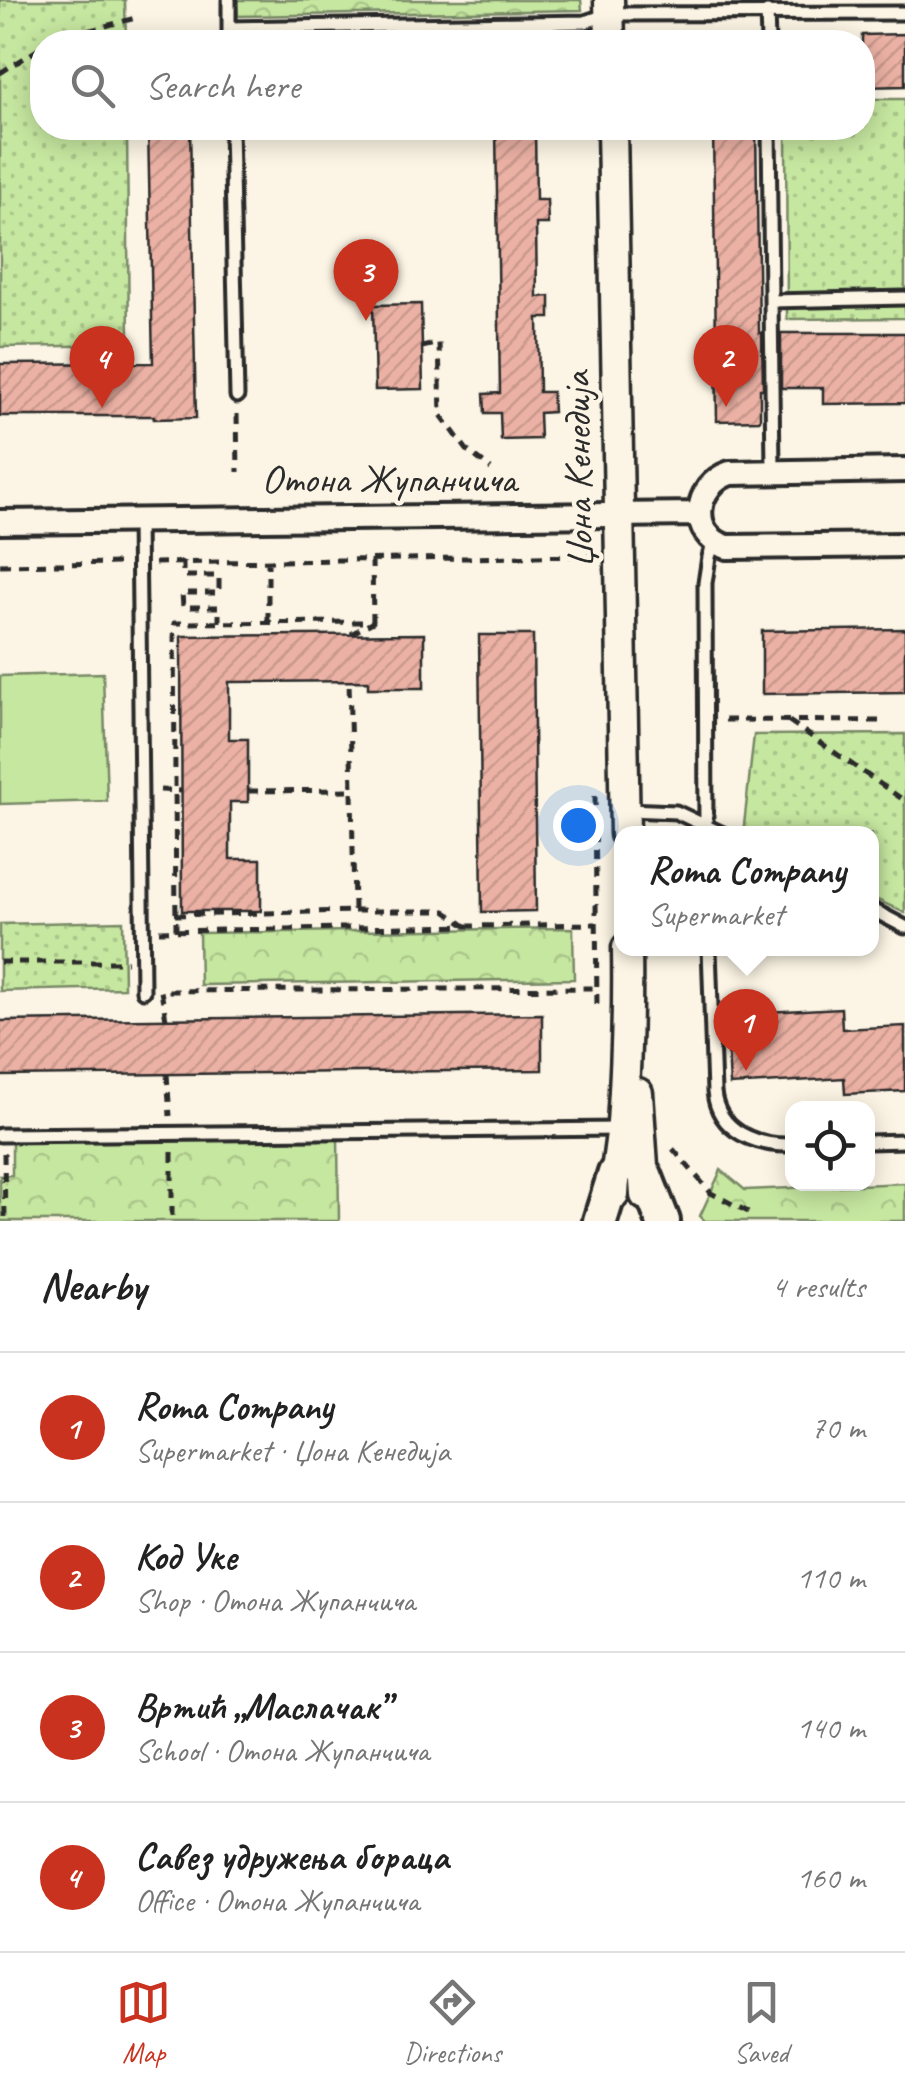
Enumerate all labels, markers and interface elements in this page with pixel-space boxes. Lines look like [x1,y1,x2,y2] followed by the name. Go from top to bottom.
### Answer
[30,30,875,140] search box
[65,58,120,113] icon: search
[145,62,300,109] text: Search here
[334,238,398,321] pin: 3
[694,324,758,407] pin: 2
[70,326,134,408] pin: 4
[551,369,605,569] street label: Џона Кенедија
[262,454,520,504] street label: Отона Жупанчича
[553,800,604,851] your location
[614,826,879,956] popup
[648,847,845,894] text: Roma Company
[648,894,784,935] text: Supermarket
[714,988,778,1071] pin: 1
[785,1101,875,1191] map controls
[785,1101,875,1191] button: locate
[40,1260,146,1313] text: Nearby
[771,1266,865,1307] text: 4 results
[135,1383,333,1430] text: Roma Company
[65,1407,80,1448] text: 1
[811,1407,865,1448] text: 70 m
[135,1430,450,1471] text: Supermarket · Џона Кенедија
[135,1533,237,1580] text: Код Уке
[65,1557,80,1598] text: 2
[796,1557,865,1598] text: 110 m
[135,1580,415,1621] text: Shop · Отона Жупанчича
[135,1683,388,1730] text: Вртић „Маслачак”
[65,1707,80,1748] text: 3
[796,1707,865,1748] text: 140 m
[135,1730,429,1771] text: School · Отона Жупанчича
[135,1833,448,1880] text: Савез удружења бораца
[65,1857,80,1898] text: 4
[796,1857,865,1898] text: 160 m
[135,1880,419,1921] text: Office · Отона Жупанчича
[116,1975,171,2070] tab: Map
[404,1975,501,2070] tab: Directions
[734,1975,789,2070] tab: Saved

